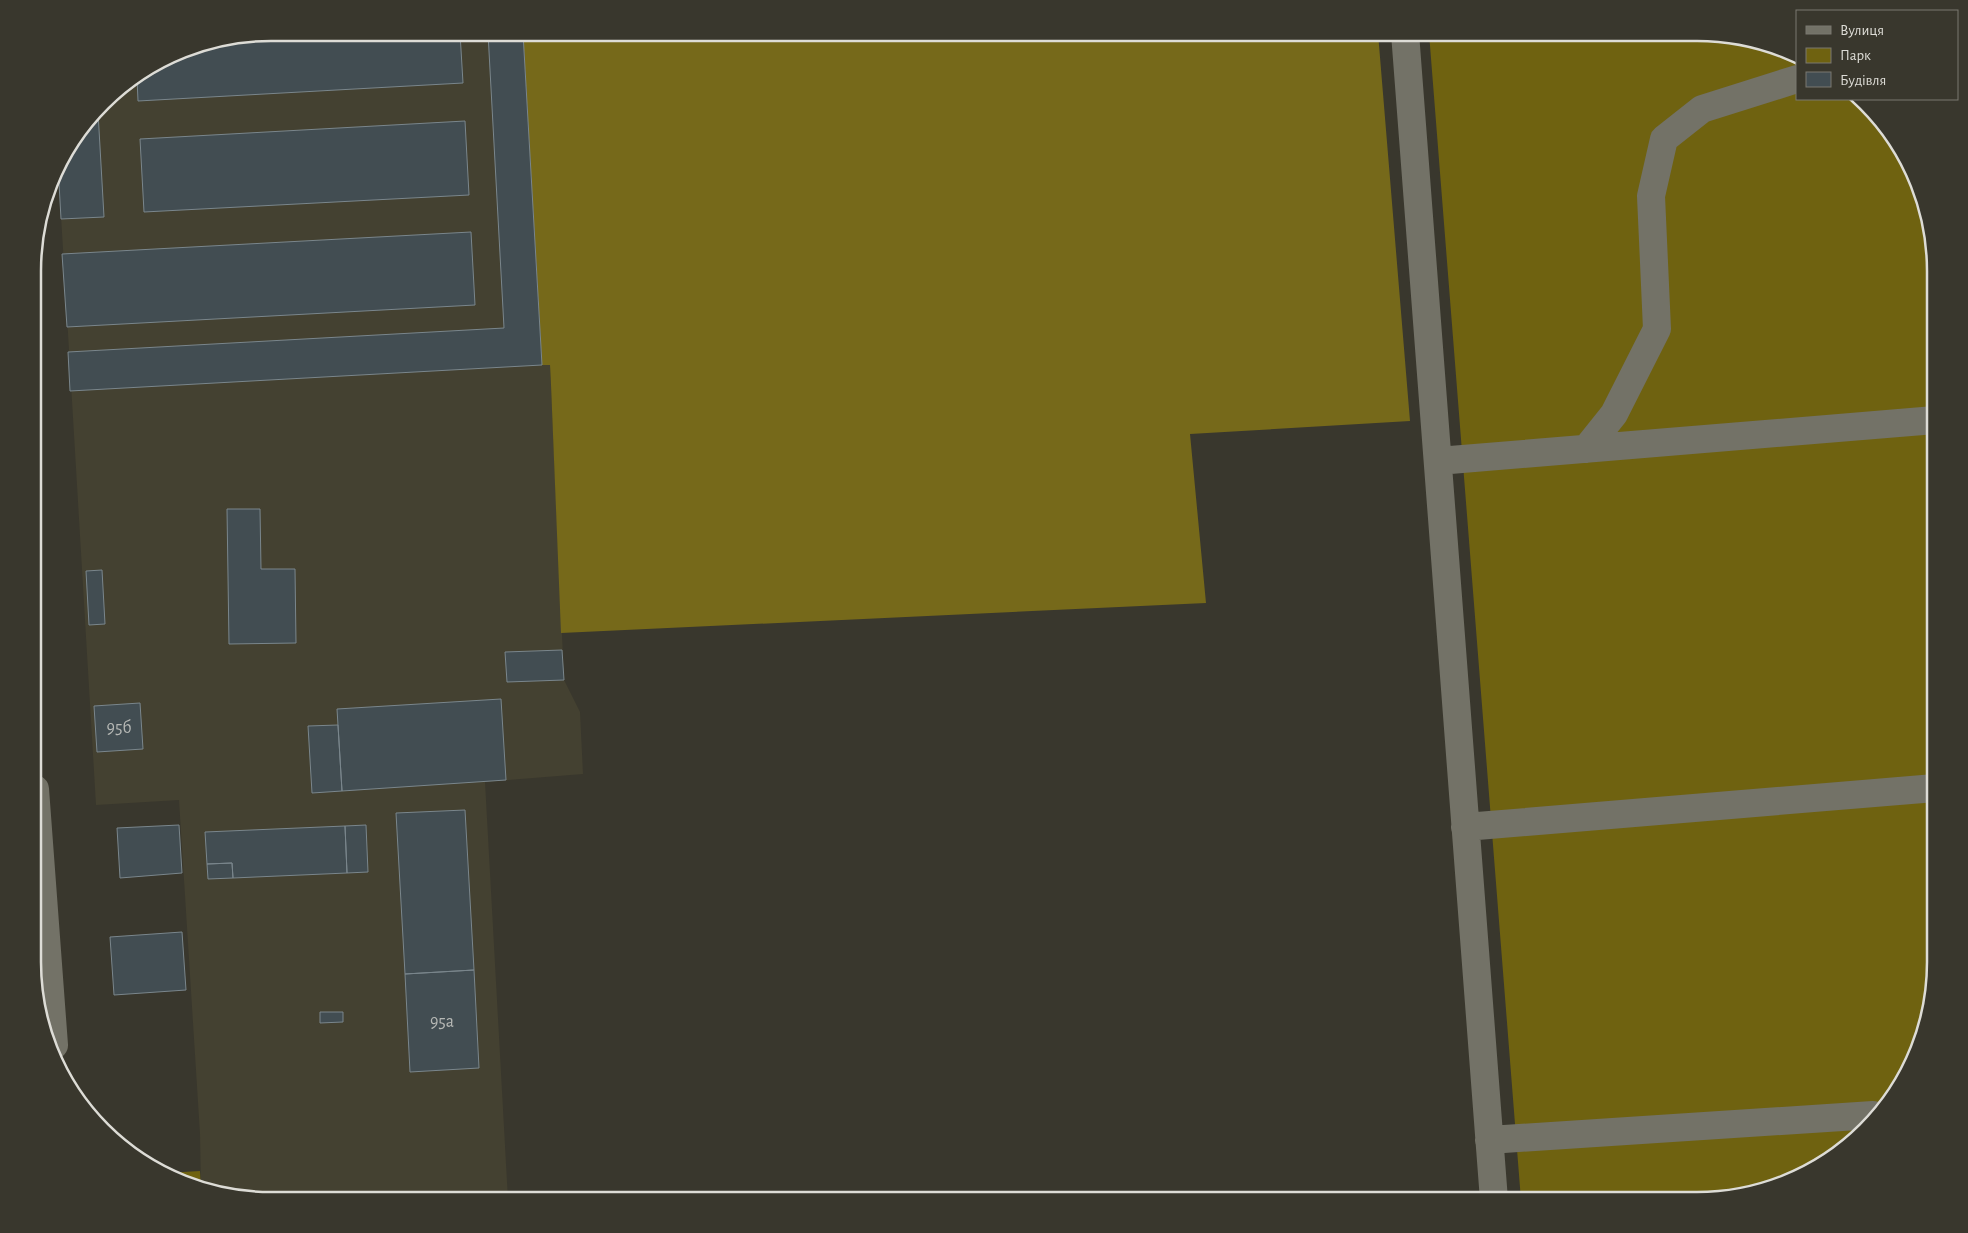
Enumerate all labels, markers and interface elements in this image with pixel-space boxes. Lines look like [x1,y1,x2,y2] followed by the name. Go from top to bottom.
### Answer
[1796,10,1958,100] legend
[1840,23,1884,38] text: Вулиця
[1840,48,1871,63] text: Парк
[1840,73,1886,88] text: Будівля
[107,718,131,737] house number: 95б
[430,1013,454,1031] house number: 95а

